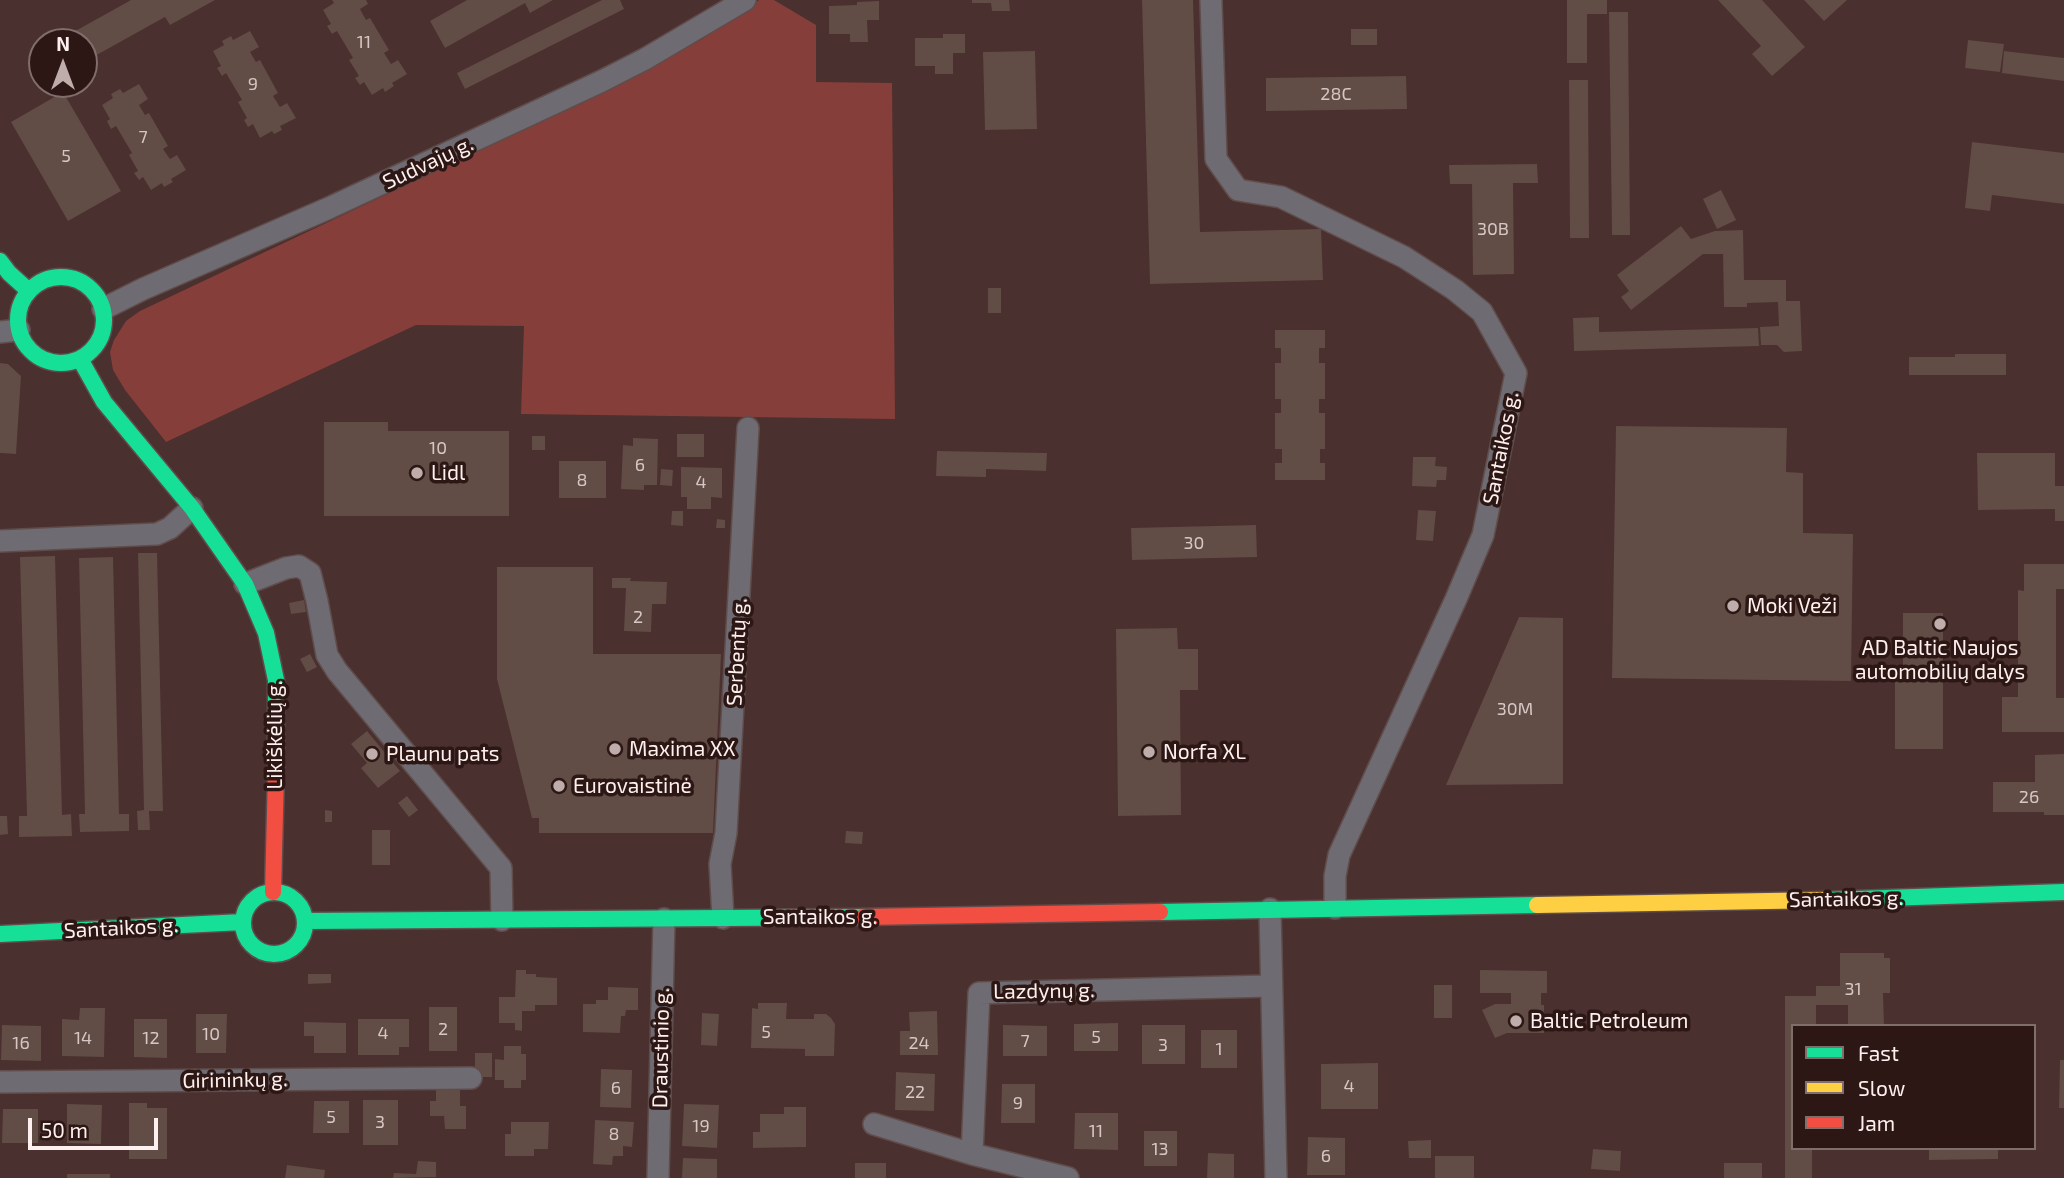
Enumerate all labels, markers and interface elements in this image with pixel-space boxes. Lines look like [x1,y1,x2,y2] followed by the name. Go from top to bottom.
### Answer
[28,28,98,98] north arrow
[357,31,371,53] house number: 11
[56,32,70,55] text: N
[248,73,258,95] house number: 9
[1320,83,1352,105] house number: 28C
[138,126,148,148] house number: 7
[379,131,477,195] street label: Sudvajų g.
[61,145,71,167] house number: 5
[1477,218,1509,240] house number: 30B
[1478,389,1524,507] street label: Santaikos g.
[429,437,447,459] house number: 10
[635,454,645,476] house number: 6
[431,460,465,486] place label: Lidl
[409,465,425,481] marker: Lidl
[577,469,587,491] house number: 8
[695,471,707,493] house number: 4
[1184,532,1204,554] house number: 30
[1747,593,1837,619] place label: Moki Veži
[722,597,752,707] street label: Serbentų g.
[1725,598,1741,614] marker: Moki Veži
[633,606,643,628] house number: 2
[1932,616,1948,632] marker: AD Baltic Naujos automobilių dalys
[1855,635,2025,685] place label: AD Baltic Naujos automobilių dalys
[262,681,288,789] street label: Likiškėlių g.
[1497,698,1533,720] house number: 30M
[629,736,736,762] place label: Maxima XX
[1163,739,1246,765] place label: Norfa XL
[386,741,499,767] place label: Plaunu pats
[607,741,623,757] marker: Maxima XX
[1141,744,1157,760] marker: Norfa XL
[364,746,380,762] marker: Plaunu pats
[573,773,692,799] place label: Eurovaistinė
[551,778,567,794] marker: Eurovaistinė
[2019,786,2039,808] house number: 26
[1789,885,1903,913] street label: Santaikos g.
[763,904,877,930] street label: Santaikos g.
[63,912,179,944] street label: Santaikos g.
[993,978,1095,1004] street label: Lazdynų g.
[1844,978,1862,1000] house number: 31
[647,988,675,1108] street label: Draustinio g.
[1530,1008,1688,1034] place label: Baltic Petroleum
[1508,1013,1524,1029] marker: Baltic Petroleum
[438,1018,448,1040] house number: 2
[761,1021,771,1043] house number: 5
[377,1022,389,1044] house number: 4
[202,1023,220,1045] house number: 10
[1791,1024,2036,1150] legend
[1091,1026,1101,1048] house number: 5
[74,1027,92,1049] house number: 14
[142,1027,160,1049] house number: 12
[1020,1030,1030,1052] house number: 7
[12,1032,30,1054] house number: 16
[908,1032,930,1054] house number: 24
[1158,1034,1168,1056] house number: 3
[1215,1038,1223,1060] house number: 1
[1858,1040,1899,1065] text: Fast
[182,1066,288,1094] street label: Girininkų g.
[1343,1075,1355,1097] house number: 4
[1858,1075,1905,1100] text: Slow
[611,1077,621,1099] house number: 6
[905,1081,925,1103] house number: 22
[1013,1092,1023,1114] house number: 9
[32,1104,161,1148] scale bar
[326,1106,336,1128] house number: 5
[1858,1110,1895,1135] text: Jam
[375,1111,385,1133] house number: 3
[692,1115,710,1137] house number: 19
[41,1117,88,1142] text: 50 m
[1089,1120,1103,1142] house number: 11
[609,1123,619,1145] house number: 8
[1151,1138,1169,1160] house number: 13
[1321,1145,1331,1167] house number: 6

